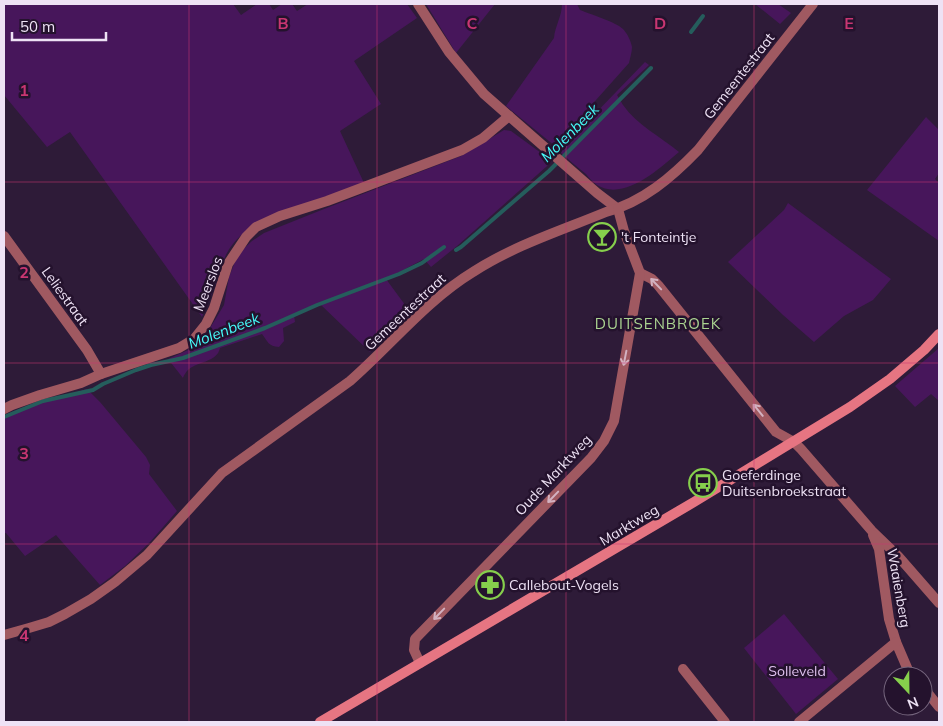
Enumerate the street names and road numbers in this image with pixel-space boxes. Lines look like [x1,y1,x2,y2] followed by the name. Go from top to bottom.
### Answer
[700,29,778,123] street label: Gemeentestraat
[189,254,227,314] street label: Meerslos
[38,263,92,329] street label: Leliestraat
[361,270,449,354] street label: Gemeentestraat
[511,431,595,519] street label: Oude Marktweg
[596,500,662,550] street label: Marktweg
[883,547,915,629] street label: Waaienberg

